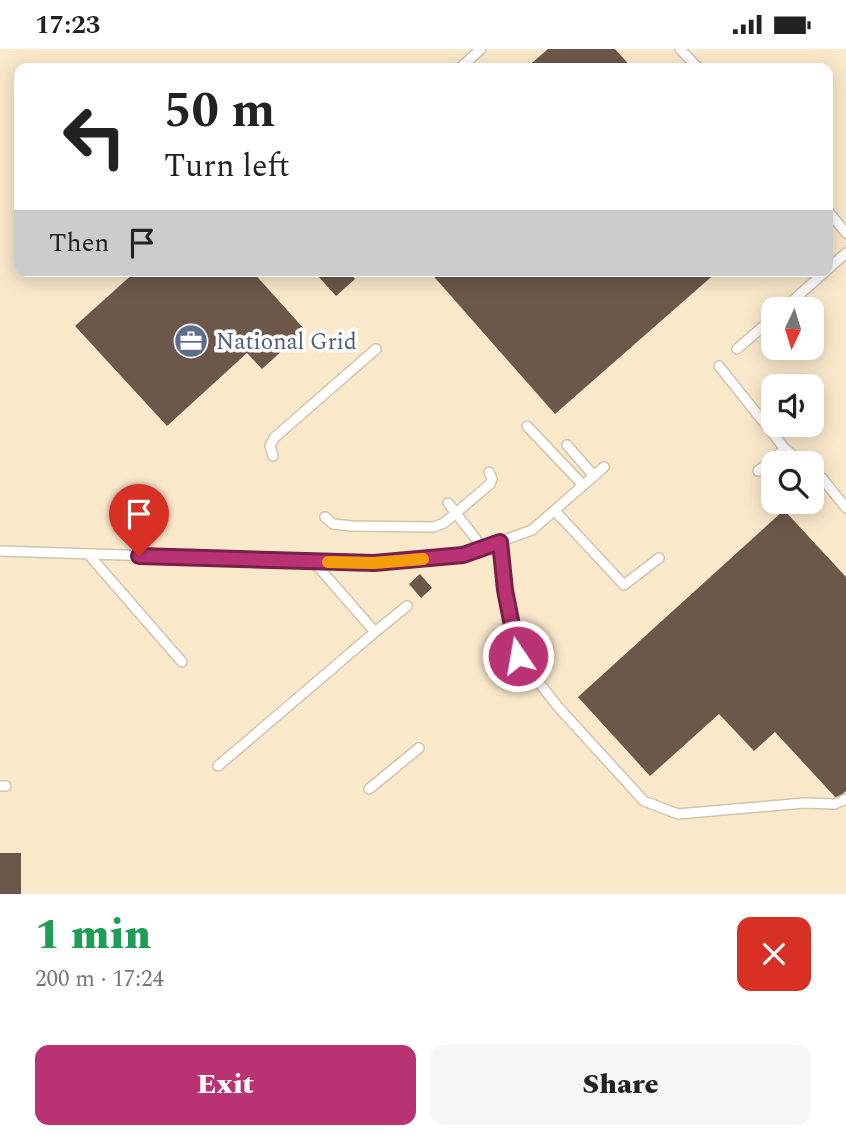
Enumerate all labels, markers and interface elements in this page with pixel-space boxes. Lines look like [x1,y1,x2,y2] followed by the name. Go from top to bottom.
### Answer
[35,5,100,45] text: 17:23
[164,74,275,149] text: 50 m
[49,91,140,182] icon: left
[164,142,290,191] text: Turn left
[49,223,109,263] text: Then
[123,224,161,262] icon: arrive
[761,297,824,361] north arrow
[761,297,824,514] map controls
[172,322,210,360] office icon: National Grid
[216,325,357,360] place label: National Grid
[761,374,824,437] button: sound
[761,451,824,514] button: search
[109,484,169,556] pin
[120,495,158,533] icon: arrive
[481,619,555,693] position arrow
[35,904,151,967] text: 1 min
[737,917,811,991] button: close
[35,962,164,997] text: 200 m · 17:24
[35,1045,416,1125] button: Exit
[430,1045,811,1125] button: Share

